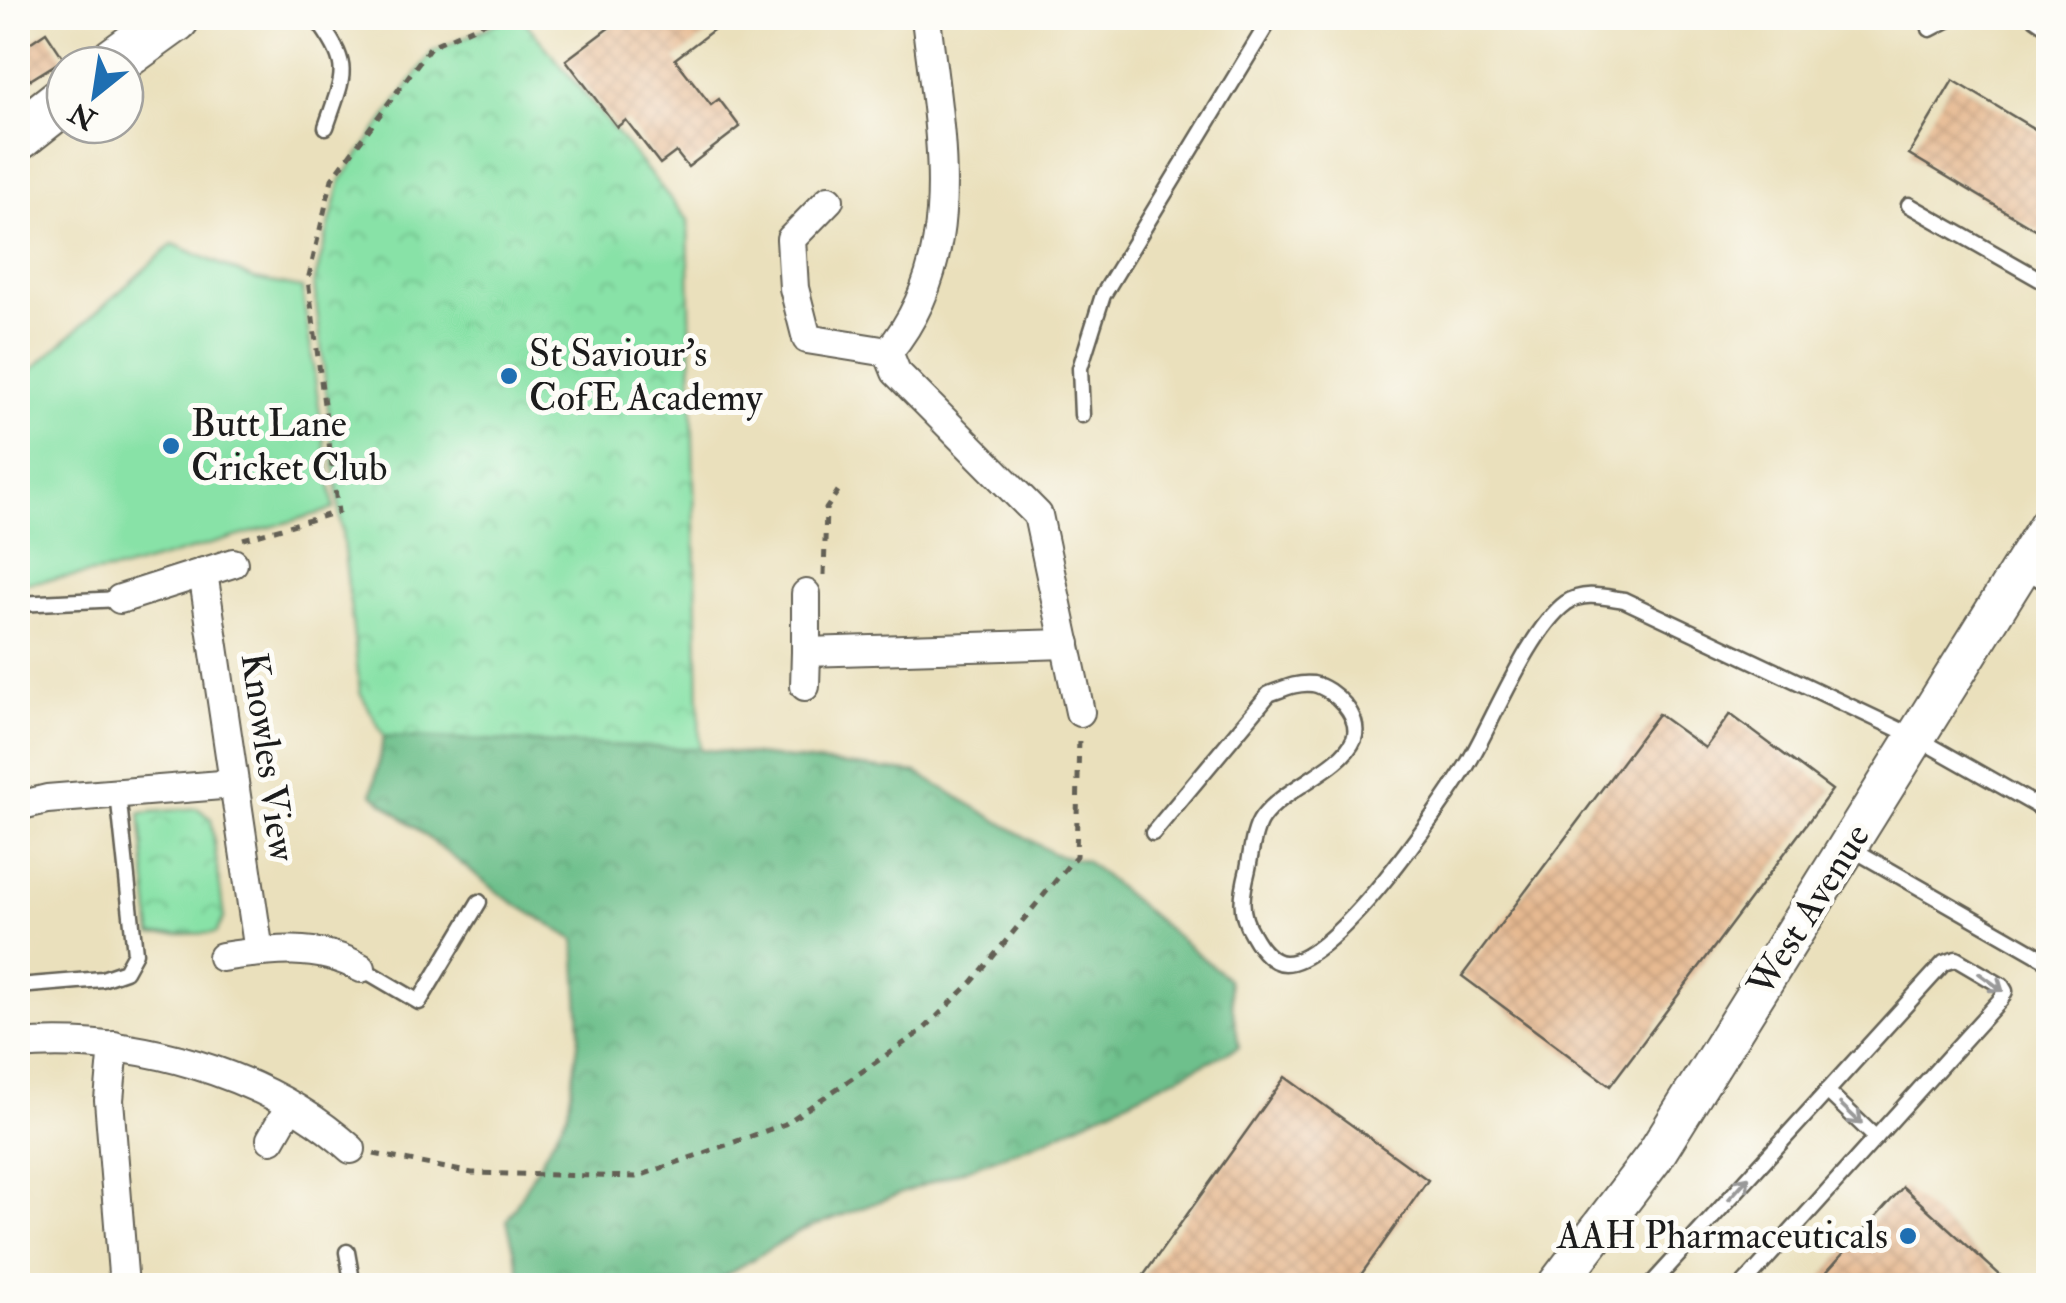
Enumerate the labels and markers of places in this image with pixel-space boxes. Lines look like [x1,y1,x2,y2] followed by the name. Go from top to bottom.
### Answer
[529,330,764,422] place label: St Saviour's CofE Academy
[498,365,520,387] marker: St Saviour's CofE Academy
[191,400,387,492] place label: Butt Lane Cricket Club
[160,435,182,457] marker: Butt Lane Cricket Club
[1556,1212,1888,1260] place label: AAH Pharmaceuticals
[1897,1225,1919,1247] marker: AAH Pharmaceuticals

